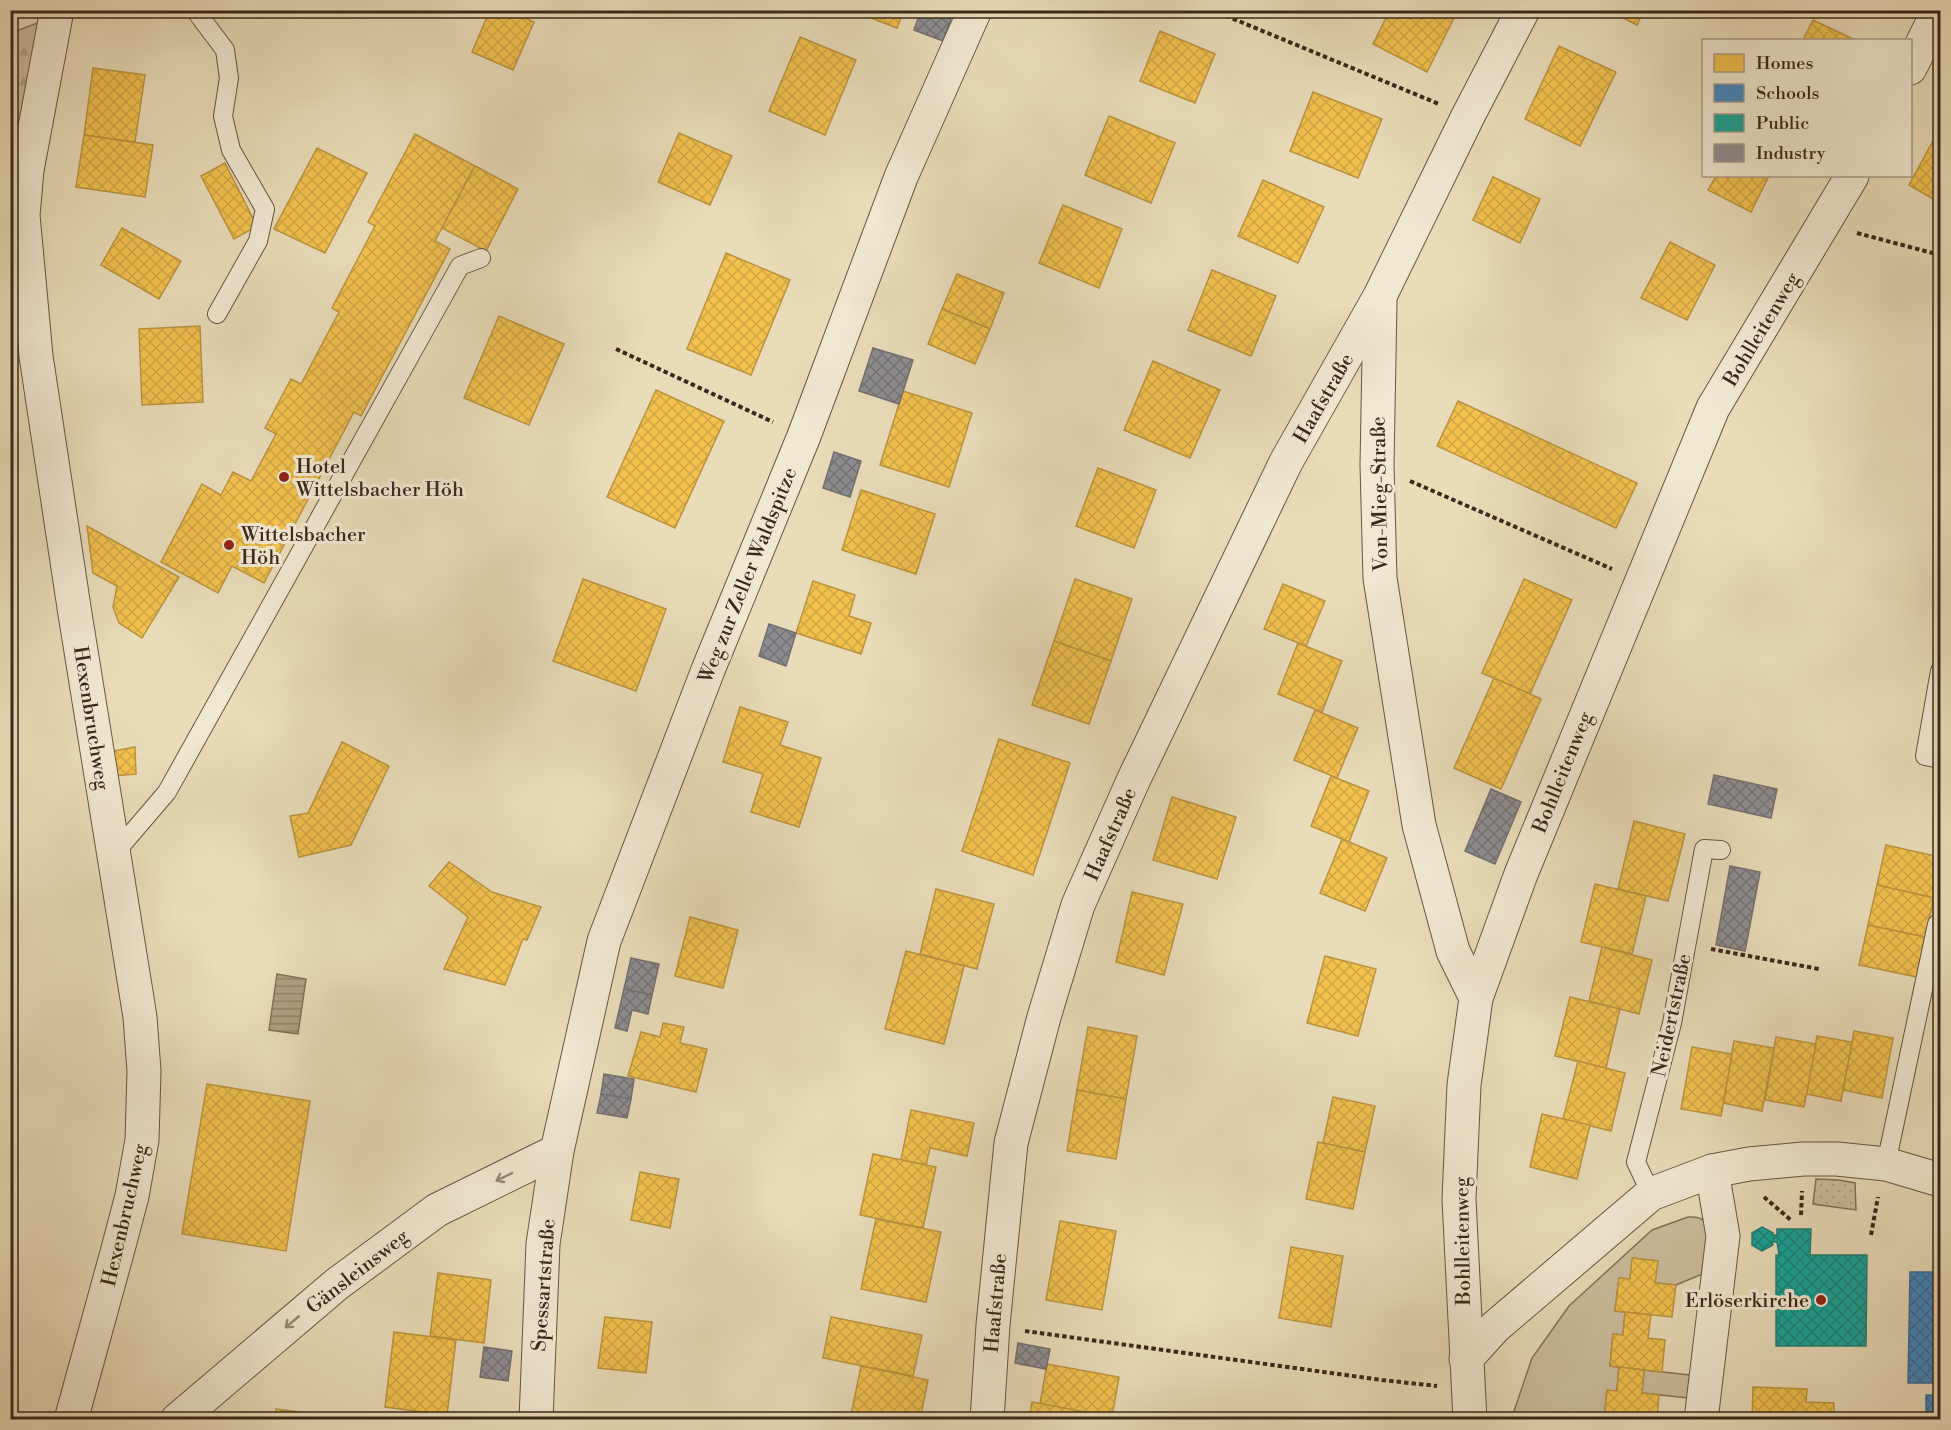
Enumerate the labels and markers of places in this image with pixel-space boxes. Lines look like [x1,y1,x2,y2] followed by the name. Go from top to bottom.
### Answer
[295,455,464,503] place label: Hotel Wittelsbacher Höh
[277,470,291,484] marker: Hotel Wittelsbacher Höh
[240,523,366,571] place label: Wittelsbacher Höh
[222,538,236,552] marker: Wittelsbacher Höh
[1685,1289,1809,1314] place label: Erlöserkirche
[1814,1293,1828,1307] marker: Erlöserkirche

